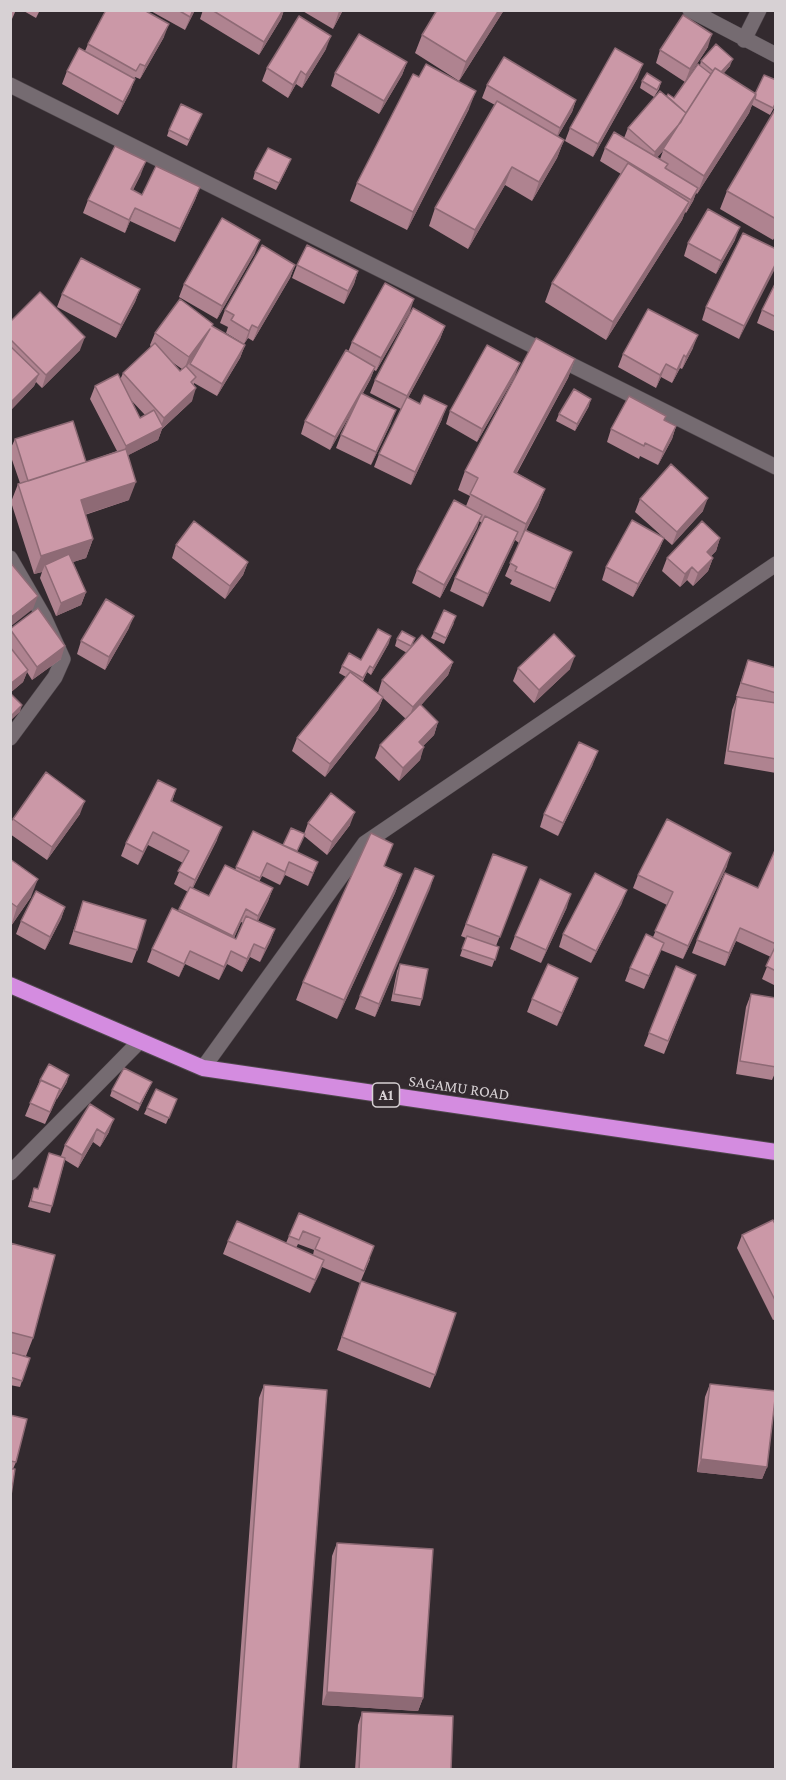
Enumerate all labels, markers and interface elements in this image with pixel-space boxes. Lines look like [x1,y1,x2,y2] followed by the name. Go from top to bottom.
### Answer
[407,1071,511,1105] street label: SAGAMU ROAD
[372,1083,400,1107] road number: A1

